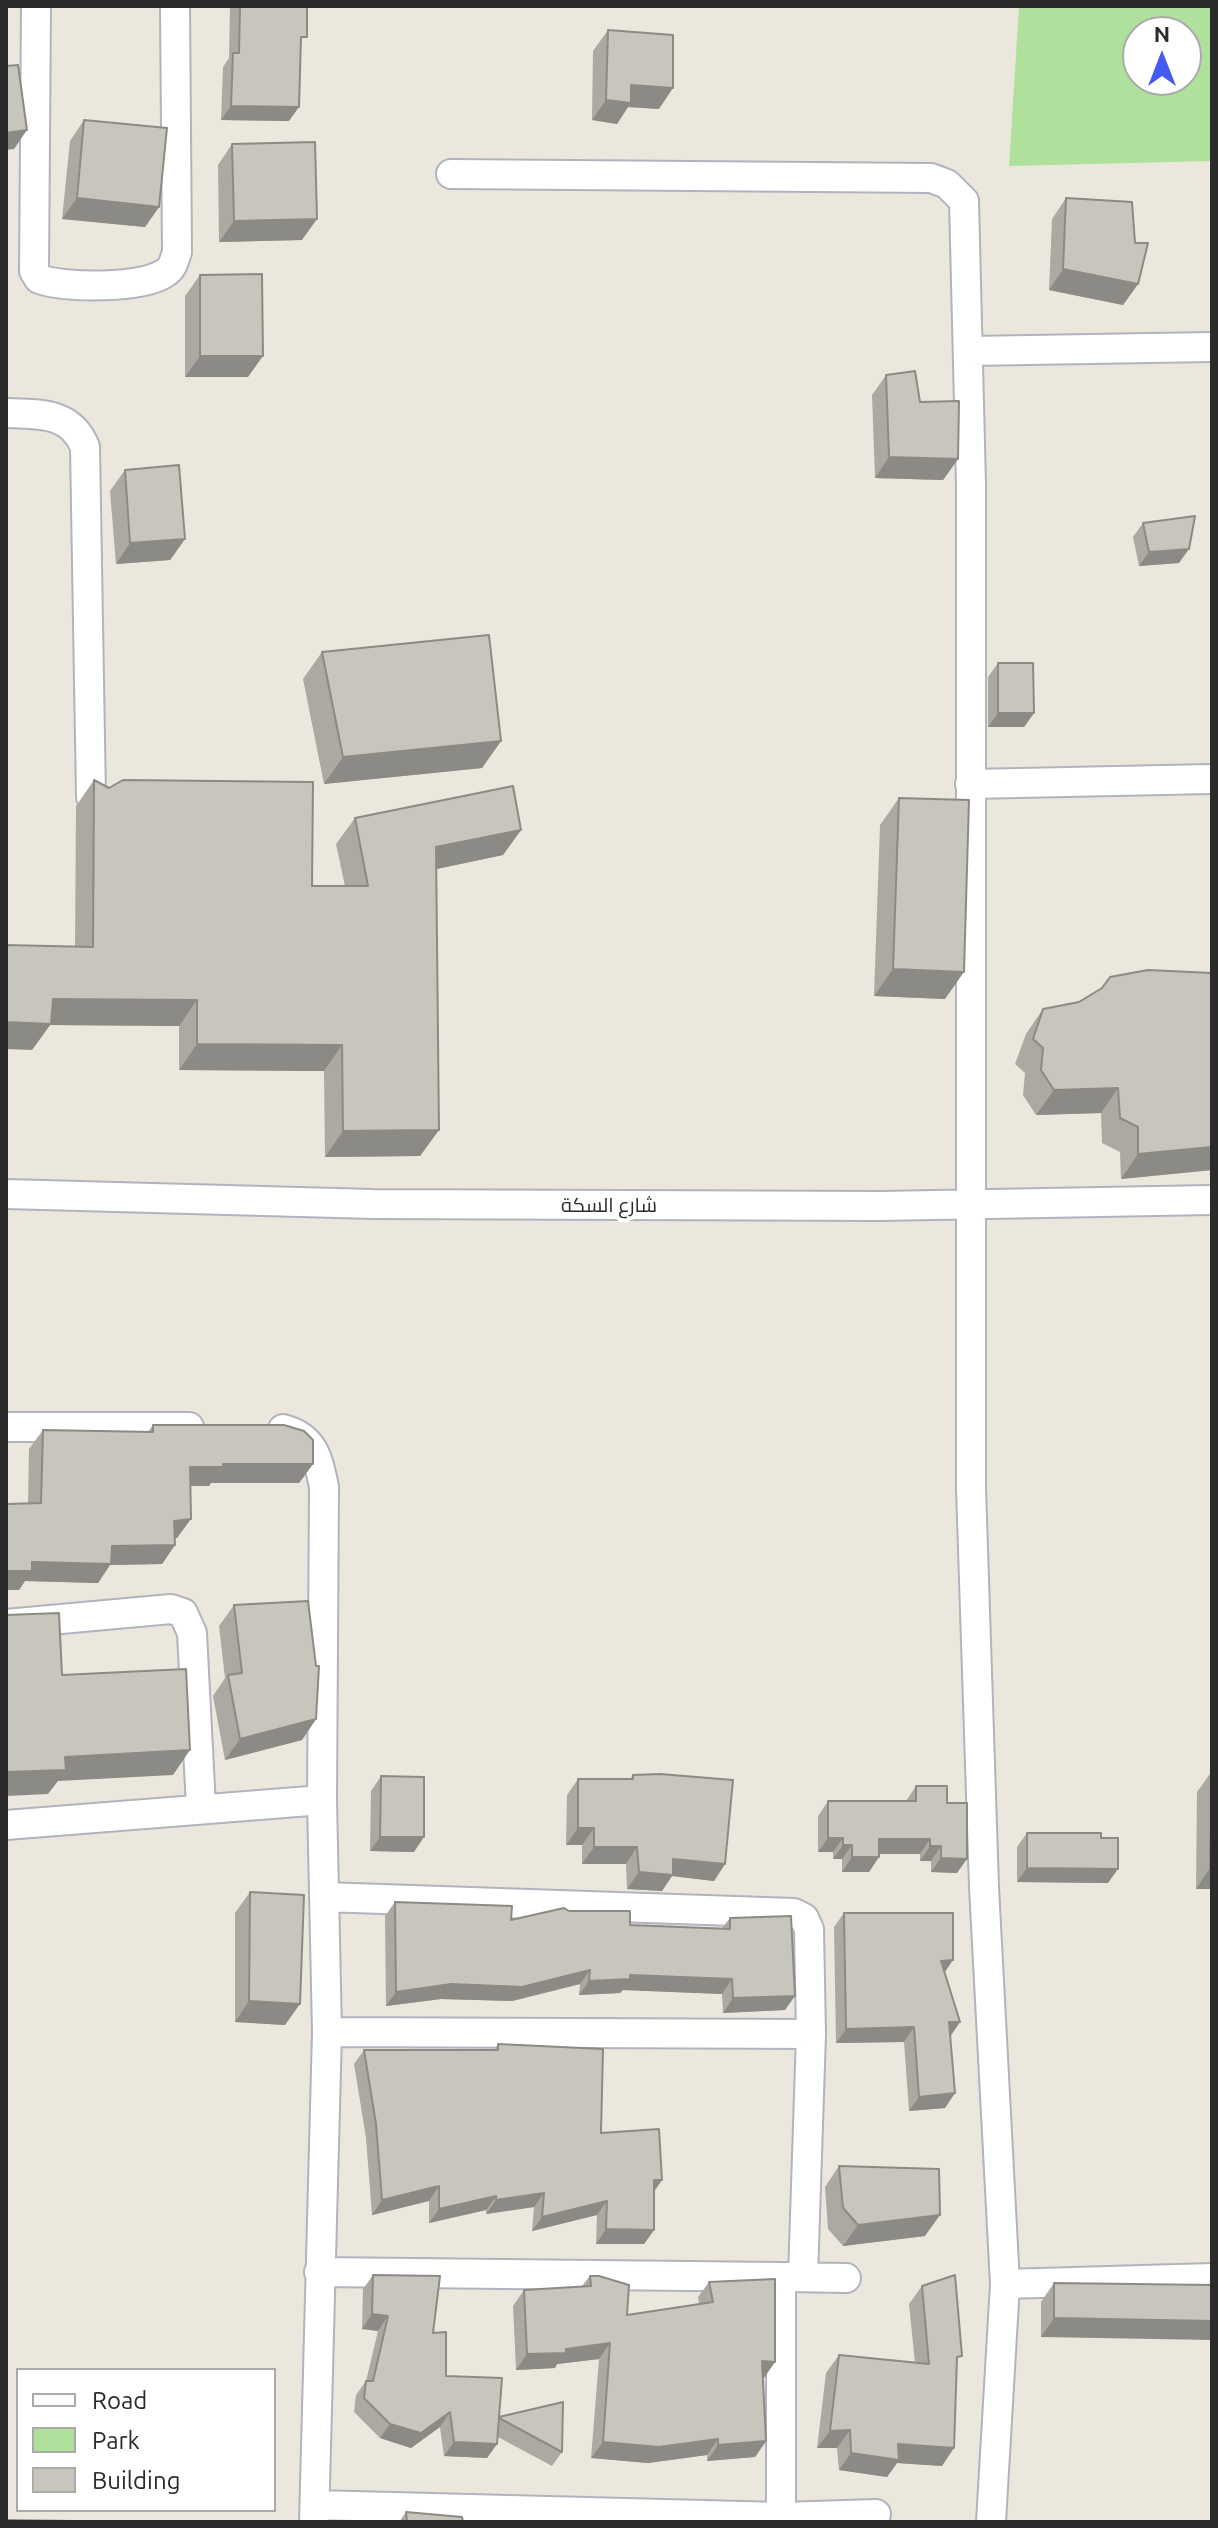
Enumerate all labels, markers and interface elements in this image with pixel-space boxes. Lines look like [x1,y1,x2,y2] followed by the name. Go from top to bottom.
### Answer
[1122,16,1202,96] north arrow
[1154,21,1170,46] text: N
[561,1193,657,1217] street label: شارع السكة
[16,2368,276,2512] legend
[92,2387,147,2414] text: Road
[92,2427,140,2454] text: Park
[92,2467,180,2494] text: Building

